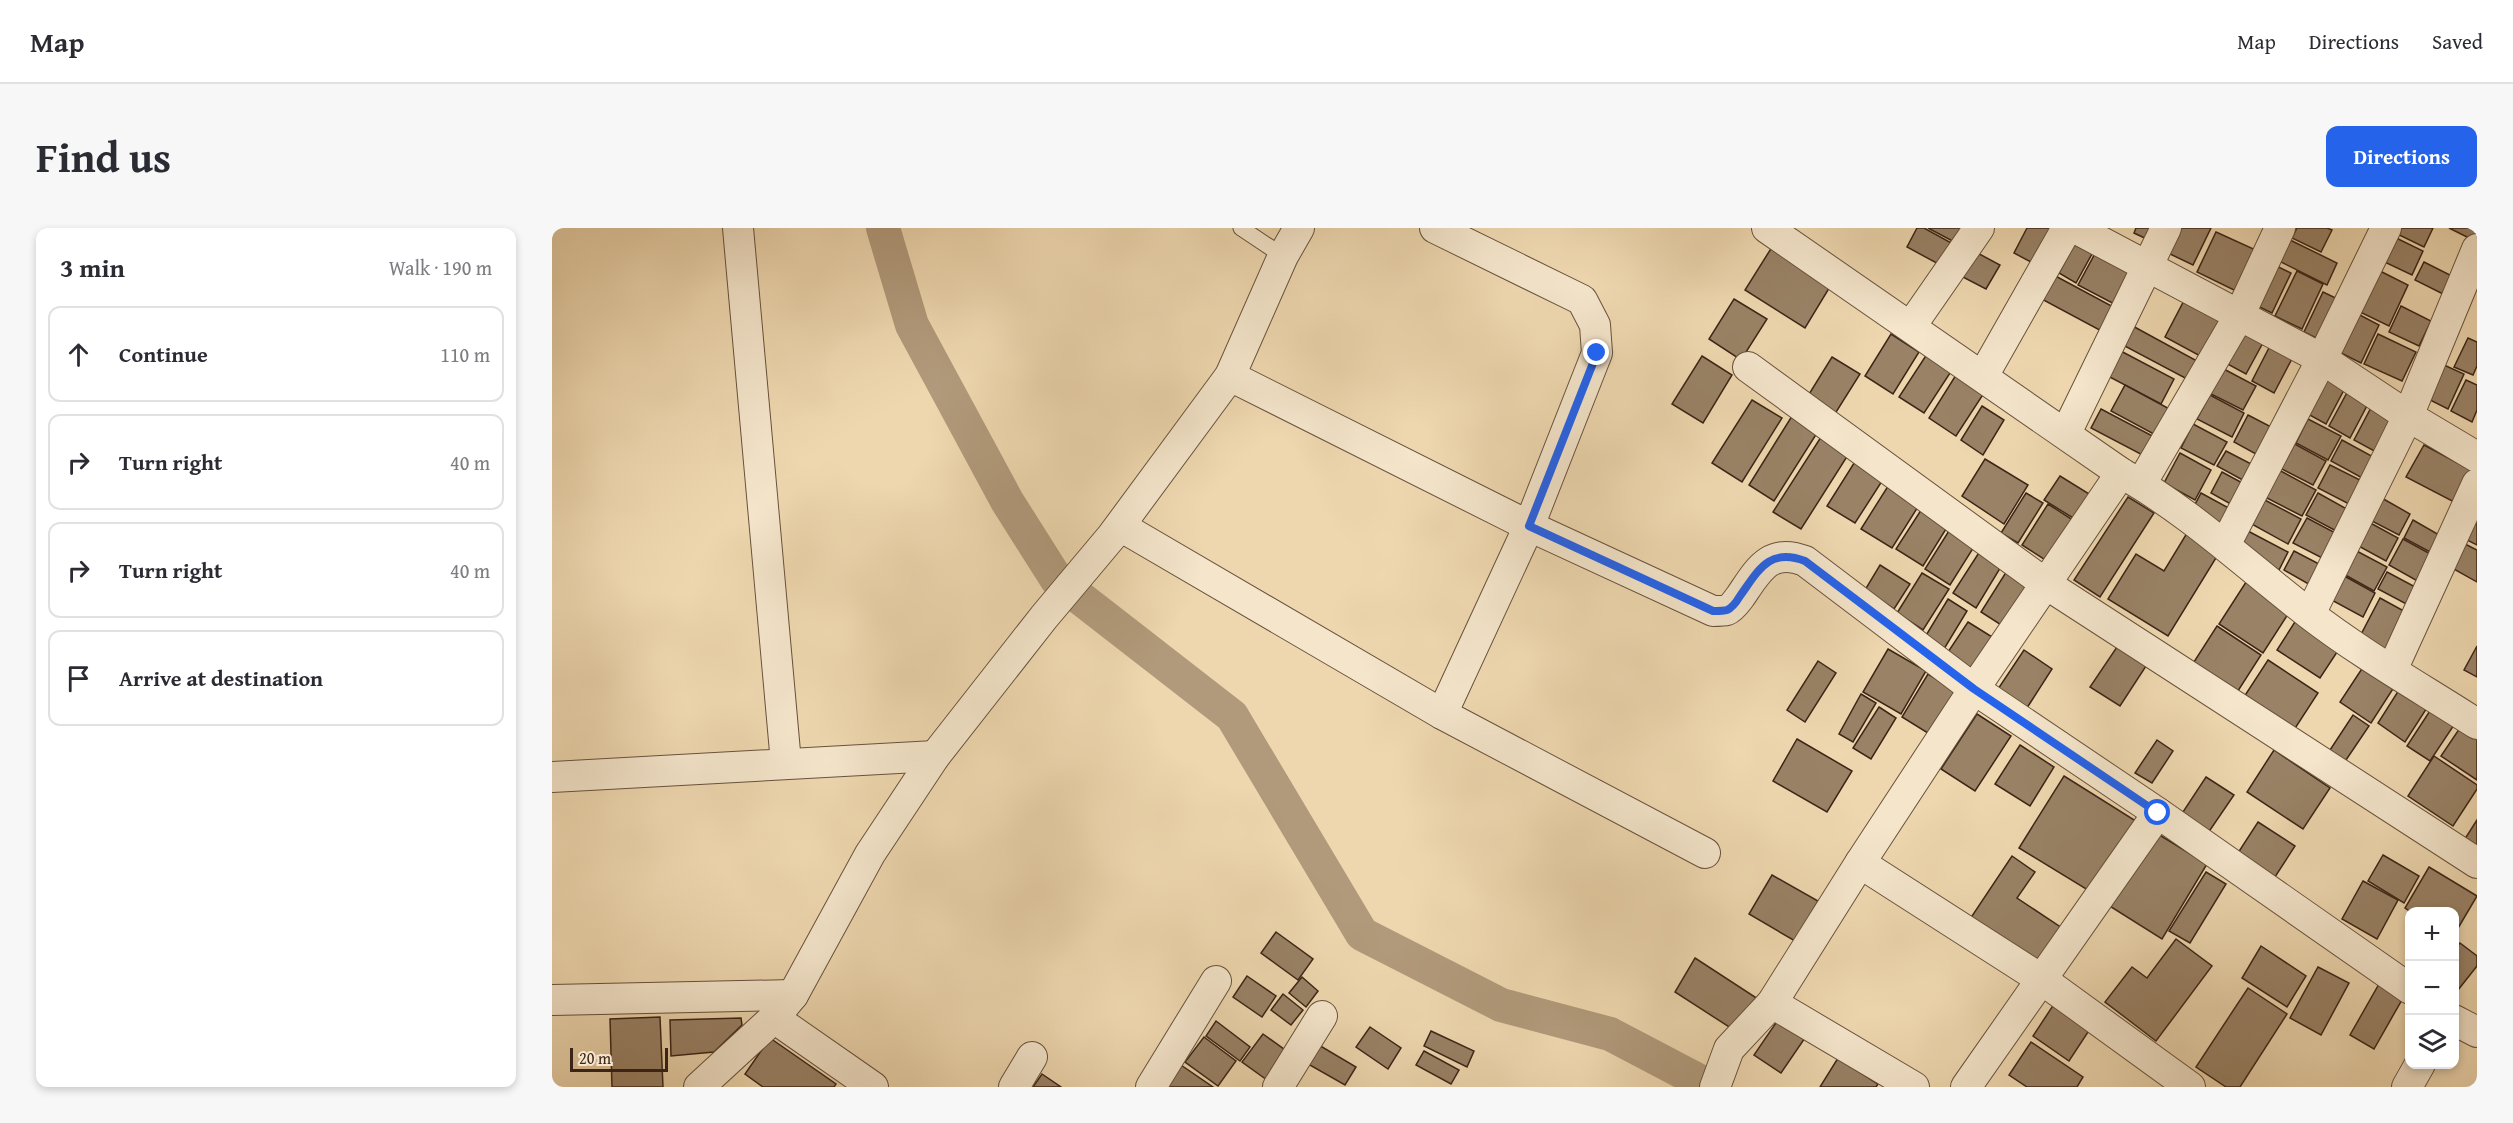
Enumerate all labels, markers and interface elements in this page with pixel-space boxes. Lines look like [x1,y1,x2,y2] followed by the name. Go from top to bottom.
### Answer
[30,21,84,62] text: Map
[2237,26,2276,57] text: Map
[2309,26,2399,57] text: Directions
[2432,26,2483,57] text: Saved
[36,126,171,187] text: Find us
[2326,126,2477,187] button: Directions
[60,248,125,287] text: 3 min
[389,253,492,282] text: Walk · 190 m
[62,338,95,371] icon: ahead
[119,338,208,370] text: Continue
[1583,339,1609,365] route end
[440,340,490,369] text: 110 m
[62,446,95,479] icon: right
[119,446,222,478] text: Turn right
[450,448,490,477] text: 40 m
[62,554,95,587] icon: right
[119,554,222,586] text: Turn right
[450,556,490,585] text: 40 m
[62,662,95,695] icon: arrive
[119,662,323,694] text: Arrive at destination
[2144,799,2170,825] route start
[2405,907,2459,1069] map controls
[2405,907,2459,961] button: +
[2405,961,2459,1015] button: −
[2405,1015,2459,1069] button: layers
[570,1045,668,1072] scale bar
[579,1046,611,1070] text: 20 m

